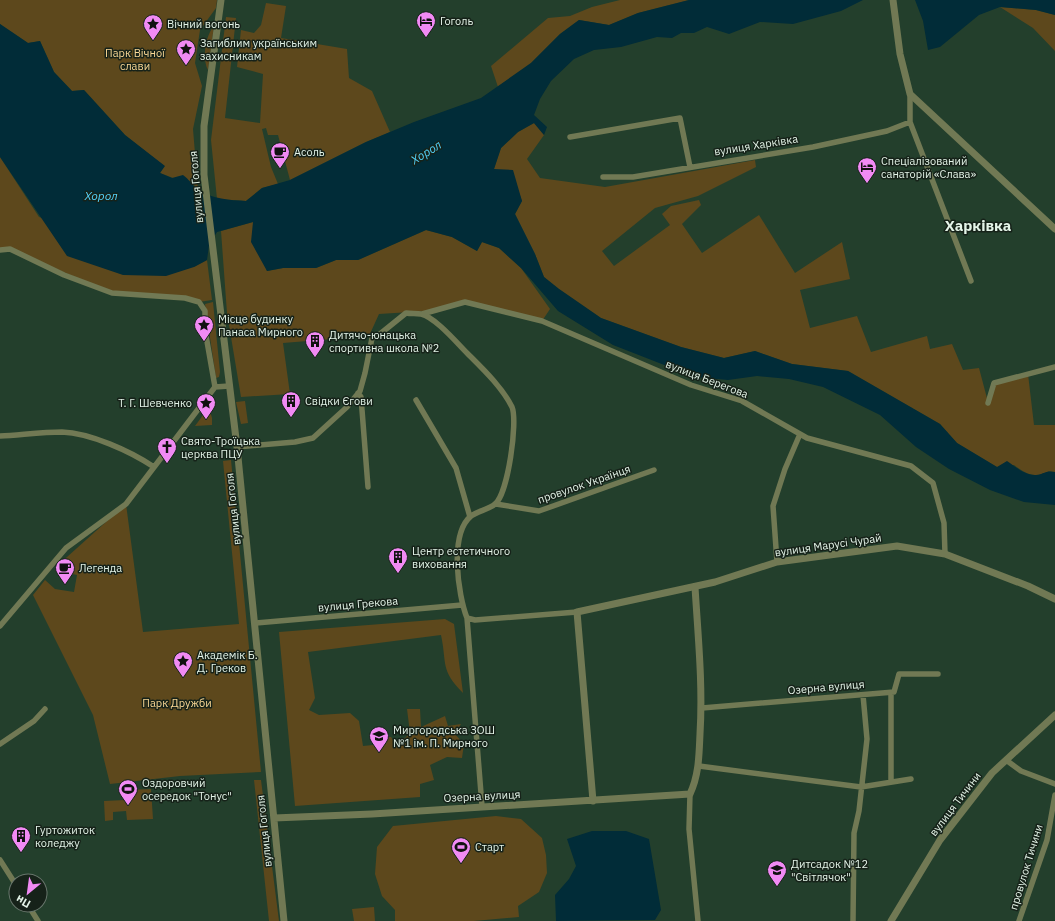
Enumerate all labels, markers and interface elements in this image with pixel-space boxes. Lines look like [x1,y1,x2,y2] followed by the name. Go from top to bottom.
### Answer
[415,10,437,38] hotel icon: Гоголь
[142,13,164,41] place icon: Вічний вогонь
[440,14,473,28] place label: Гоголь
[167,17,240,31] place label: Вічний вогонь
[200,36,317,63] place label: Загиблим українським захисникам
[175,38,197,66] place icon: Загиблим українським захисникам
[105,46,165,73] park label: Парк Вічної слави
[713,131,799,159] street label: вулиця Харківка
[407,137,445,168] water label: Хорол
[269,141,291,169] cafe icon: Асоль
[294,145,325,159] place label: Асоль
[186,150,206,224] street label: вулиця Гоголя
[881,154,976,181] place label: Спеціалізований санаторій «Слава»
[856,156,878,184] hotel icon: Спеціалізований санаторій «Слава»
[83,188,118,203] water label: Хорол
[945,216,1012,235] district label: Харківка
[218,312,303,339] place label: Місце будинку Панаса Мирного
[193,314,215,342] place icon: Місце будинку Панаса Мирного
[329,328,439,355] place label: Дитячо-юнацька спортивна школа №2
[304,330,326,358] building icon: Дитячо-юнацька спортивна школа №2
[664,357,750,401] street label: вулиця Берегова
[280,390,302,418] building icon: Свідки Єгови
[195,392,217,420] place icon: Т. Г. Шевченко
[305,394,373,408] place label: Свідки Єгови
[118,396,192,410] place label: Т. Г. Шевченко
[181,434,260,461] place label: Свято-Троїцька церква ПЦУ
[156,436,178,464] church icon: Свято-Троїцька церква ПЦУ
[536,462,632,506] street label: провулок Українця
[222,472,244,546] street label: вулиця Гоголя
[774,531,882,559] street label: вулиця Марусі Чурай
[412,544,510,571] place label: Центр естетичного виховання
[387,546,409,574] building icon: Центр естетичного виховання
[54,557,76,585] cafe icon: Легенда
[79,561,122,575] place label: Легенда
[317,594,399,614] street label: вулиця Грекова
[197,648,258,675] place label: Академік Б. Д. Греков
[172,650,194,678] place icon: Академік Б. Д. Греков
[787,677,865,697] street label: Озерна вулиця
[142,696,212,710] park label: Парк Дружби
[393,723,495,750] place label: Миргородська ЗОШ №1 ім. П. Мирного
[368,725,390,753] school or university icon: Миргородська ЗОШ №1 ім. П. Мирного
[926,769,984,839] street label: вулиця Тичини
[142,776,232,803] place label: Оздоровчий осередок "Тонус"
[117,778,139,806] sports icon: Оздоровчий осередок "Тонус"
[443,787,521,805] street label: Озерна вулиця
[253,794,275,868] street label: вулиця Гоголя
[1006,822,1046,912] street label: провулок Тичини
[35,823,95,850] place label: Гуртожиток коледжу
[10,825,32,853] building icon: Гуртожиток коледжу
[450,836,472,864] sports icon: Старт
[475,840,504,854] place label: Старт
[791,857,868,884] place label: Дитсадок №12 "Світлячок"
[766,859,788,887] school or university icon: Дитсадок №12 "Світлячок"
[8,873,48,913] north arrow
[13,892,33,911] text: Пн

